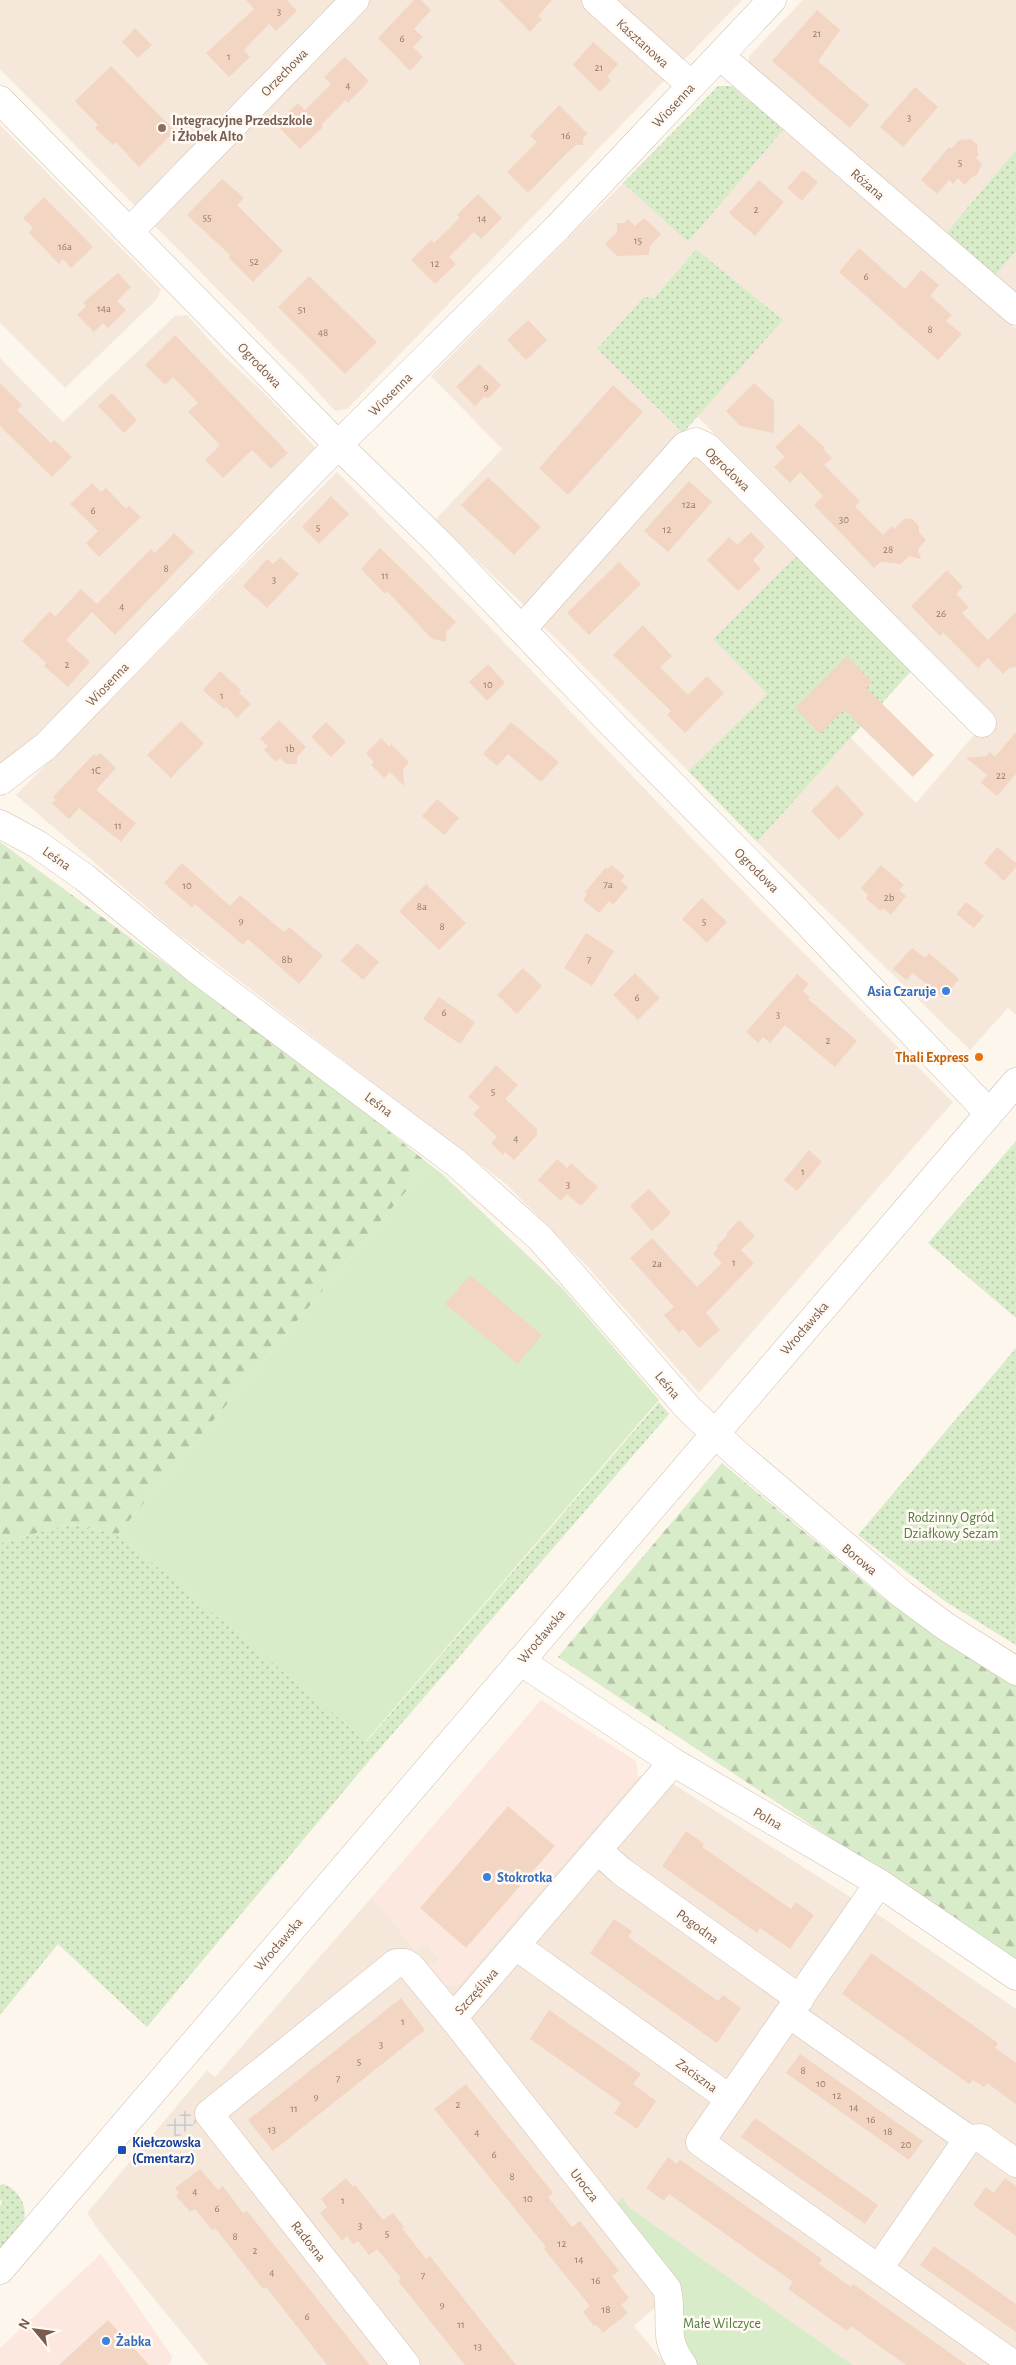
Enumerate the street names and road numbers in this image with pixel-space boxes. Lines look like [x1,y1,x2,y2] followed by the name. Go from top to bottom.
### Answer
[613,17,672,71] street label: Kasztanowa
[259,46,311,99] street label: Orzechowa
[650,80,698,131] street label: Wiosenna
[848,166,887,203] street label: Różana
[235,340,284,391] street label: Ogrodowa
[366,370,416,419] street label: Wiosenna
[702,445,753,495] street label: Ogrodowa
[84,660,132,709] street label: Wiosenna
[40,844,74,874] street label: Leśna
[731,846,782,896] street label: Ogrodowa
[362,1090,395,1120] street label: Leśna
[778,1299,832,1358] street label: Wrocławska
[652,1369,683,1402] street label: Leśna
[839,1541,880,1579] street label: Borowa
[515,1607,569,1666] street label: Wrocławska
[751,1805,785,1833] street label: Polna
[674,1907,721,1947] street label: Pogodna
[252,1915,306,1974] street label: Wrocławska
[452,1965,501,2018] street label: Szczęśliwa
[673,2056,720,2096] street label: Zaciszna
[567,2167,602,2205] street label: Urocza
[288,2219,329,2265] street label: Radosna

